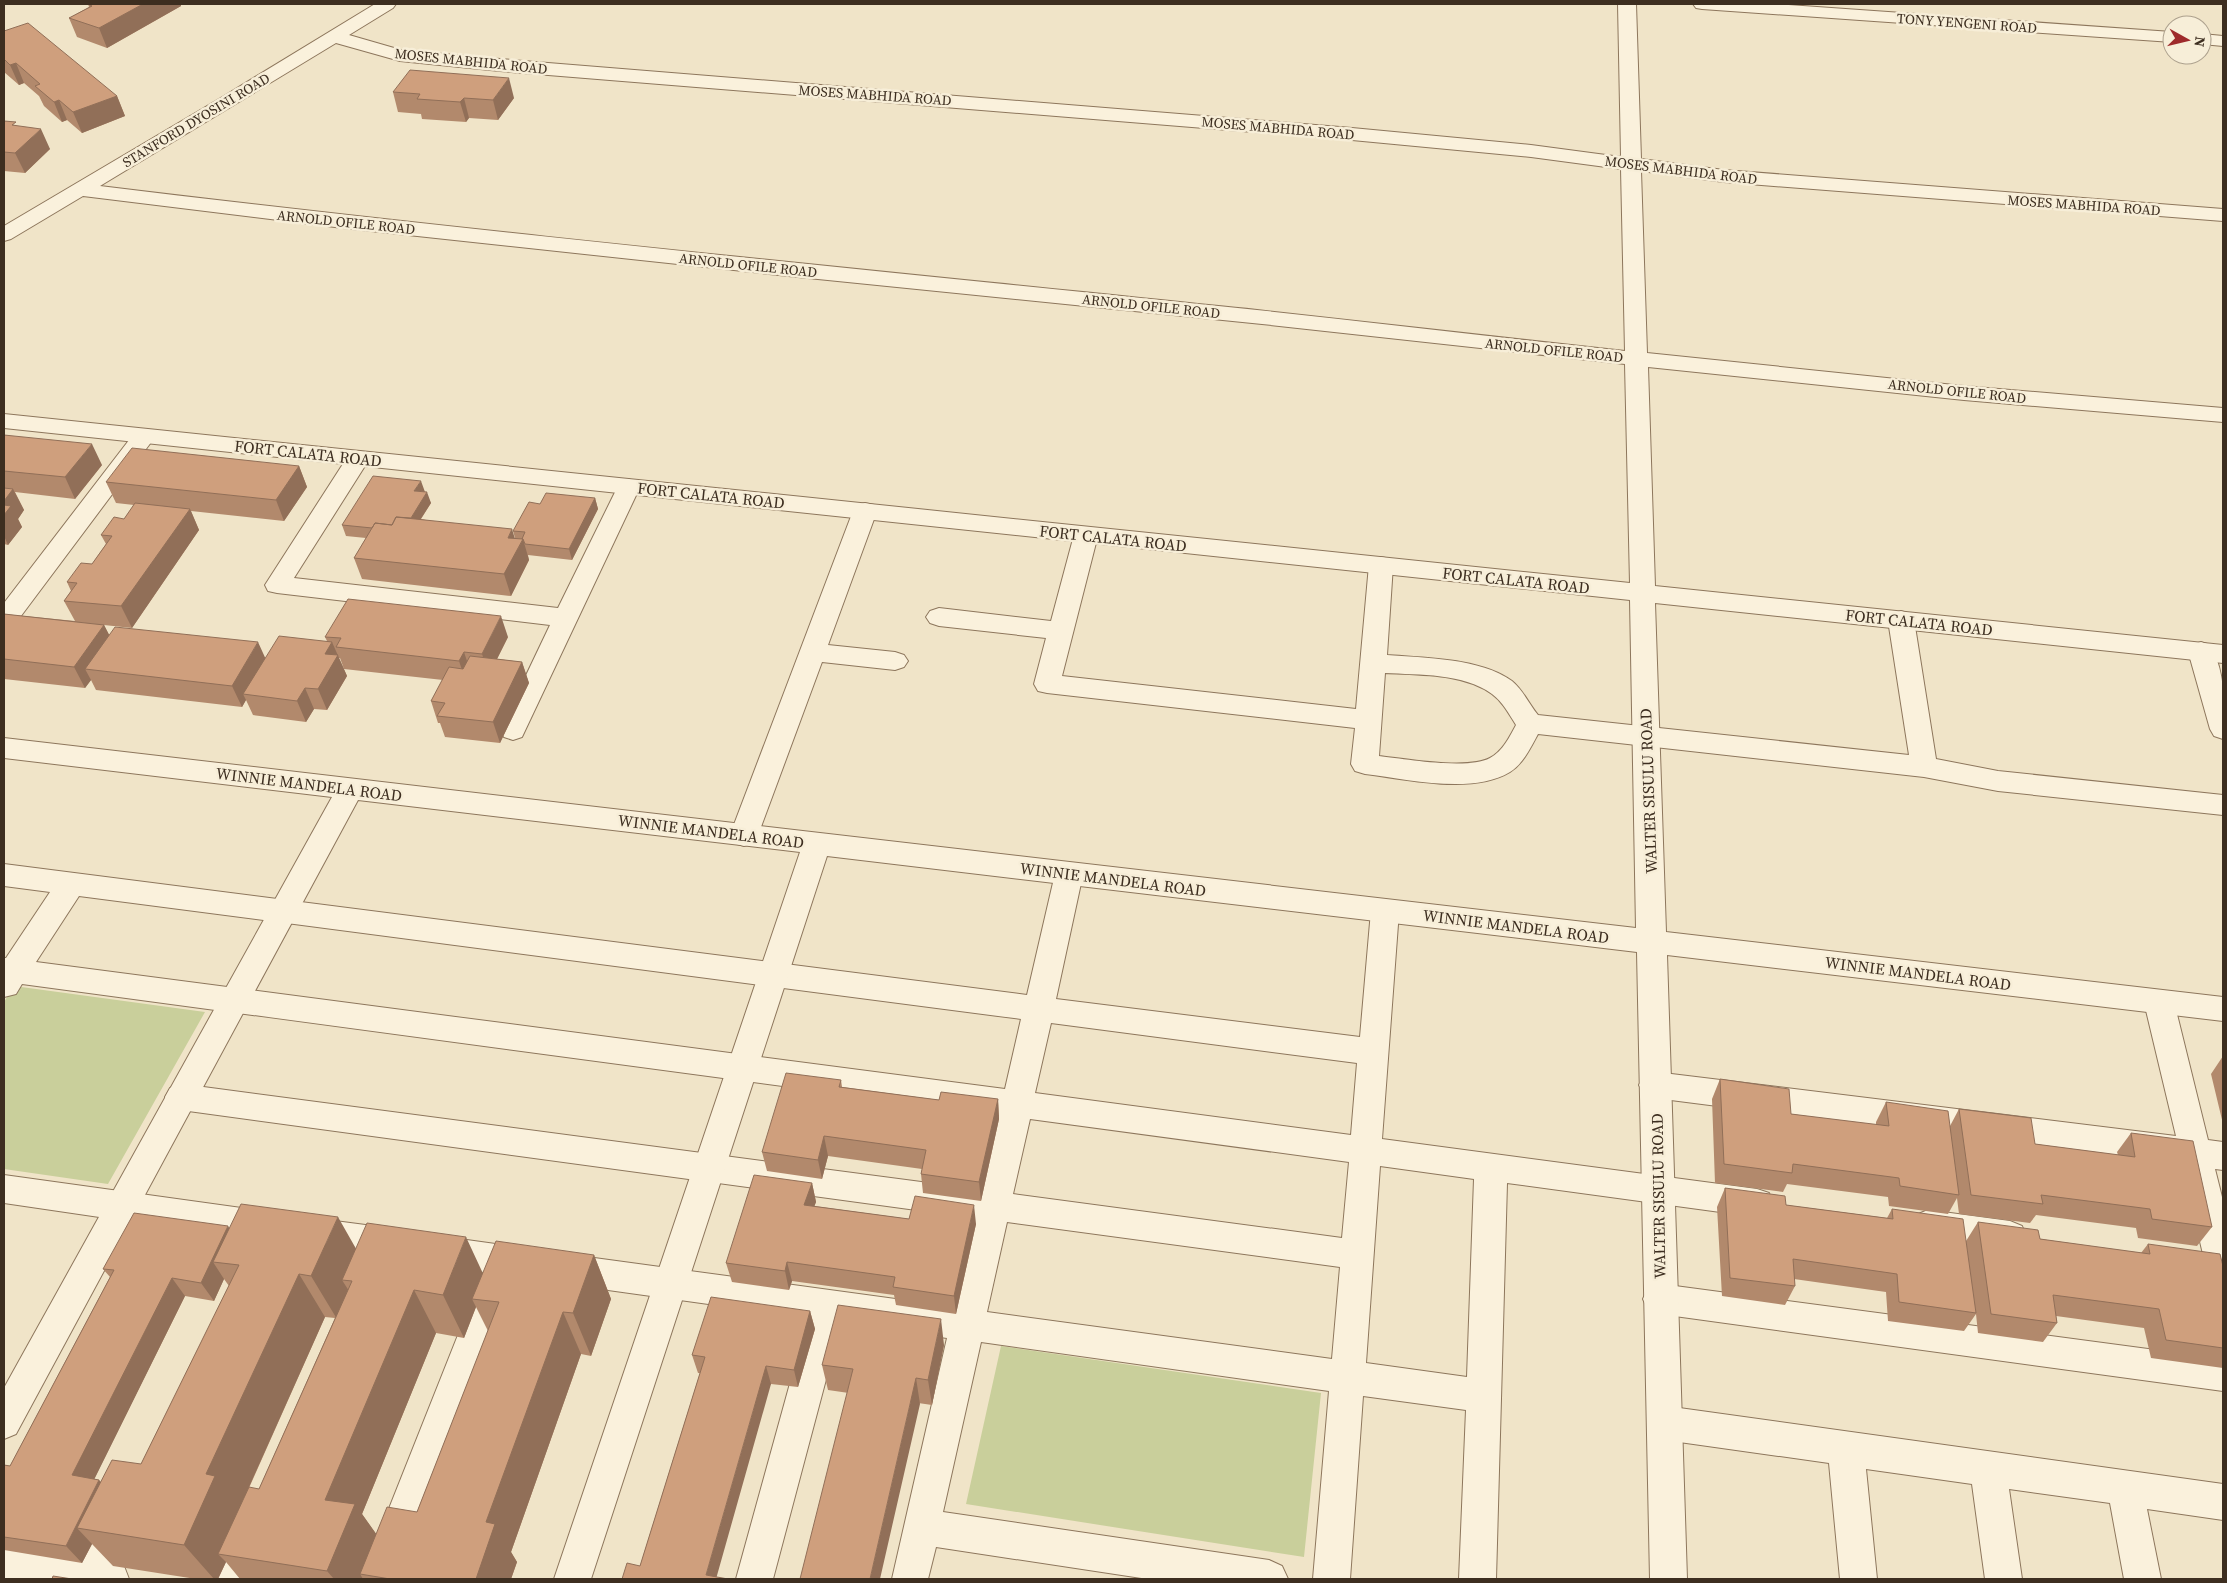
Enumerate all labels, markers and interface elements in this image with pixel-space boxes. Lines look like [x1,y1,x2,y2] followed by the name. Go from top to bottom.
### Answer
[1896,8,2038,38] street label: TONY YENGENI ROAD
[2162,15,2212,65] north arrow
[2189,35,2210,48] text: N
[394,43,548,79] street label: MOSES MABHIDA ROAD
[118,68,274,172] street label: STANFORD DYOSINI ROAD
[798,80,952,110] street label: MOSES MABHIDA ROAD
[1201,111,1355,145] street label: MOSES MABHIDA ROAD
[1604,151,1758,189] street label: MOSES MABHIDA ROAD
[2007,190,2161,220] street label: MOSES MABHIDA ROAD
[276,205,416,239] street label: ARNOLD OFILE ROAD
[678,248,818,282] street label: ARNOLD OFILE ROAD
[1081,289,1221,323] street label: ARNOLD OFILE ROAD
[1484,333,1624,367] street label: ARNOLD OFILE ROAD
[1887,374,2027,408] street label: ARNOLD OFILE ROAD
[233,434,383,472] street label: FORT CALATA ROAD
[636,476,786,514] street label: FORT CALATA ROAD
[1038,519,1188,557] street label: FORT CALATA ROAD
[1441,561,1591,599] street label: FORT CALATA ROAD
[1844,603,1994,641] street label: FORT CALATA ROAD
[1634,708,1662,874] street label: WALTER SISULU ROAD
[215,762,403,806] street label: WINNIE MANDELA ROAD
[617,809,805,853] street label: WINNIE MANDELA ROAD
[1019,857,1207,901] street label: WINNIE MANDELA ROAD
[1422,904,1610,948] street label: WINNIE MANDELA ROAD
[1824,951,2012,995] street label: WINNIE MANDELA ROAD
[1646,1113,1670,1279] street label: WALTER SISULU ROAD

